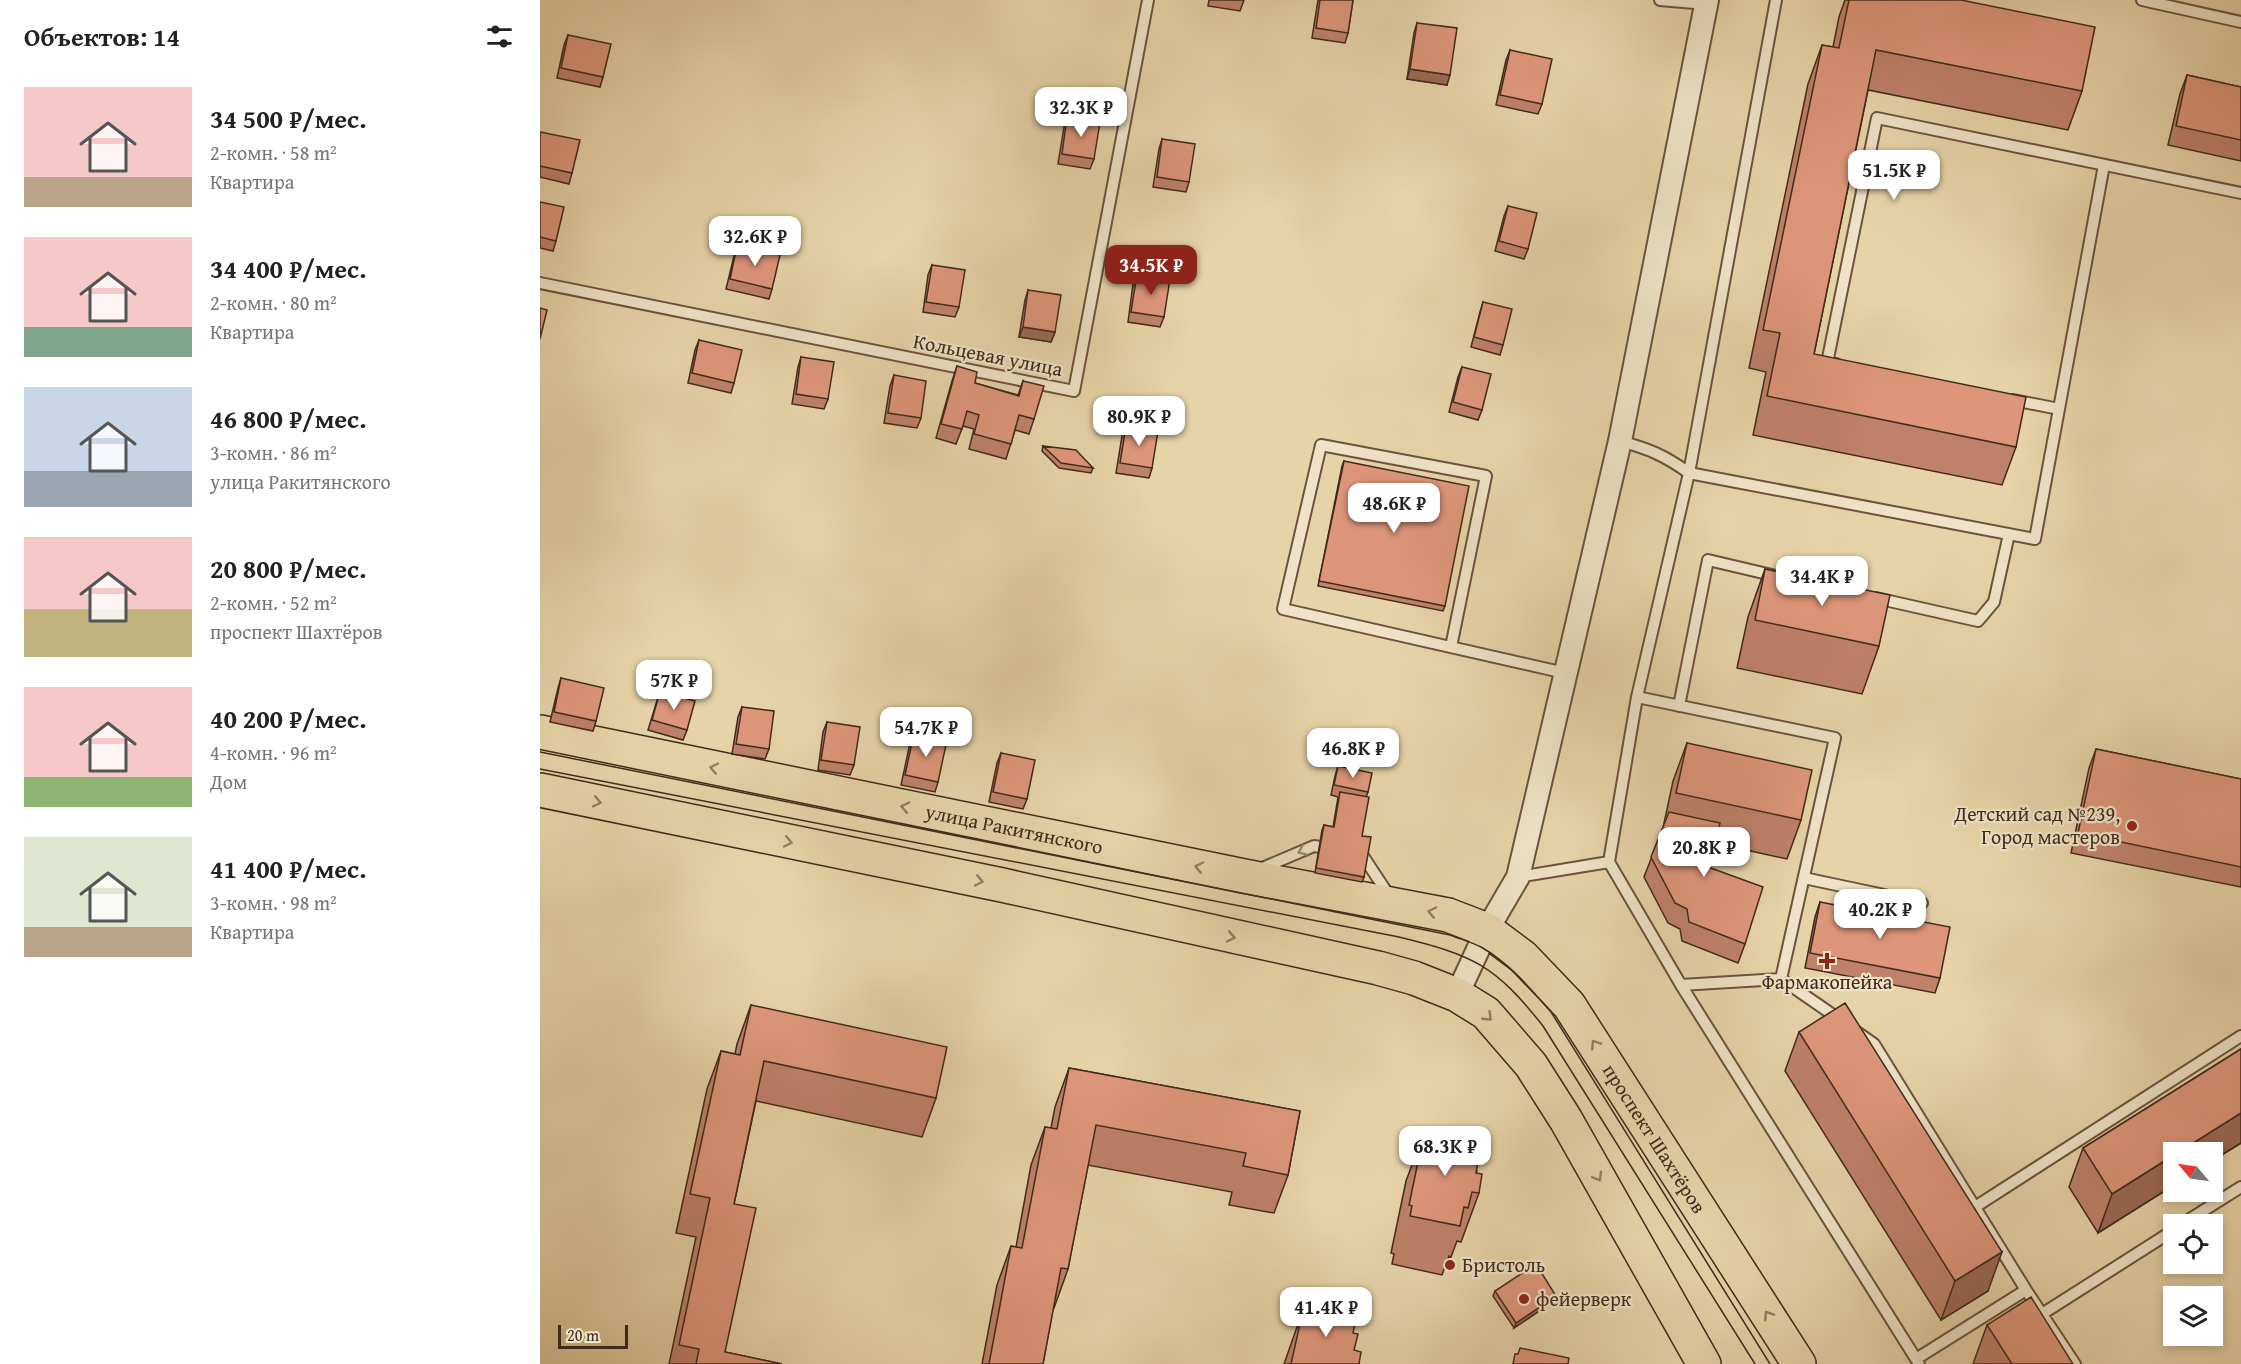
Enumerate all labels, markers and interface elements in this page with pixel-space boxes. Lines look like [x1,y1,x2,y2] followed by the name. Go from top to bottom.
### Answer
[24,17,180,56] text: Объектов: 14
[483,20,516,53] icon: filters
[1026,87,1136,138] pin: 32.3K ₽
[1049,92,1113,121] text: 32.3K ₽
[210,99,366,138] text: 34 500 ₽/мес.
[72,111,144,183] icon: home
[210,138,337,167] text: 2-комн. · 58 m²
[1839,150,1949,201] pin: 51.5K ₽
[1862,155,1926,184] text: 51.5K ₽
[210,167,294,196] text: Квартира
[700,216,810,267] pin: 32.6K ₽
[723,221,787,250] text: 32.6K ₽
[1096,245,1206,296] pin: 34.5K ₽
[210,249,366,288] text: 34 400 ₽/мес.
[1119,250,1183,279] text: 34.5K ₽
[72,261,144,333] icon: home
[210,288,337,317] text: 2-комн. · 80 m²
[210,317,294,346] text: Квартира
[911,326,1066,383] street label: Кольцевая улица
[1084,396,1194,447] pin: 80.9K ₽
[210,399,366,438] text: 46 800 ₽/мес.
[1107,401,1171,430] text: 80.9K ₽
[72,411,144,483] icon: home
[210,438,337,467] text: 3-комн. · 86 m²
[210,467,391,496] text: улица Ракитянского
[1339,483,1449,534] pin: 48.6K ₽
[1362,488,1426,517] text: 48.6K ₽
[210,549,366,588] text: 20 800 ₽/мес.
[1767,556,1877,607] pin: 34.4K ₽
[72,561,144,633] icon: home
[1790,561,1854,590] text: 34.4K ₽
[210,588,337,617] text: 2-комн. · 52 m²
[210,617,383,646] text: проспект Шахтёров
[632,660,716,711] pin: 57K ₽
[650,665,698,694] text: 57K ₽
[210,699,366,738] text: 40 200 ₽/мес.
[871,707,981,758] pin: 54.7K ₽
[72,711,144,783] icon: home
[894,712,958,741] text: 54.7K ₽
[1298,728,1408,779] pin: 46.8K ₽
[1321,733,1385,762] text: 46.8K ₽
[210,738,337,767] text: 4-комн. · 96 m²
[709,762,719,775] one-way arrow
[210,767,247,796] text: Дом
[592,795,602,808] one-way arrow
[922,796,1106,861] street label: улица Ракитянского
[1953,799,2120,851] place label: Детский сад №239, Город мастеров
[901,801,911,814] one-way arrow
[2125,819,2139,833] marker: Детский сад №239, Город мастеров
[1649,827,1759,878] pin: 20.8K ₽
[1672,832,1736,861] text: 20.8K ₽
[783,835,793,848] one-way arrow
[1297,844,1308,856] one-way arrow
[210,849,366,888] text: 41 400 ₽/мес.
[72,861,144,933] icon: home
[1194,861,1204,874] one-way arrow
[974,874,984,887] one-way arrow
[210,888,337,917] text: 3-комн. · 98 m²
[1825,889,1935,940] pin: 40.2K ₽
[1848,894,1912,923] text: 40.2K ₽
[1427,906,1437,919] one-way arrow
[210,917,294,946] text: Квартира
[1226,929,1236,942] one-way arrow
[1820,954,1834,968] marker: Фармакопейка
[1762,967,1893,996] place label: Фармакопейка
[1481,1010,1492,1021] one-way arrow
[1591,1040,1602,1051] one-way arrow
[1596,1058,1714,1219] street label: проспект Шахтёров
[1390,1126,1500,1177] pin: 68.3K ₽
[1413,1131,1477,1160] text: 68.3K ₽
[2163,1142,2223,1202] north arrow
[2163,1142,2223,1346] map controls
[1591,1171,1602,1181] one-way arrow
[2163,1214,2223,1274] button: locate
[1462,1250,1545,1279] place label: Бристоль
[1443,1258,1457,1272] marker: Бристоль
[1536,1284,1632,1313] place label: фейерверк
[2163,1286,2223,1346] button: layers
[1271,1287,1381,1338] pin: 41.4K ₽
[1294,1292,1358,1321] text: 41.4K ₽
[1517,1292,1531,1306] marker: фейерверк
[1763,1311,1775,1321] one-way arrow
[558,1322,628,1350] scale bar
[567,1323,599,1347] text: 20 m

